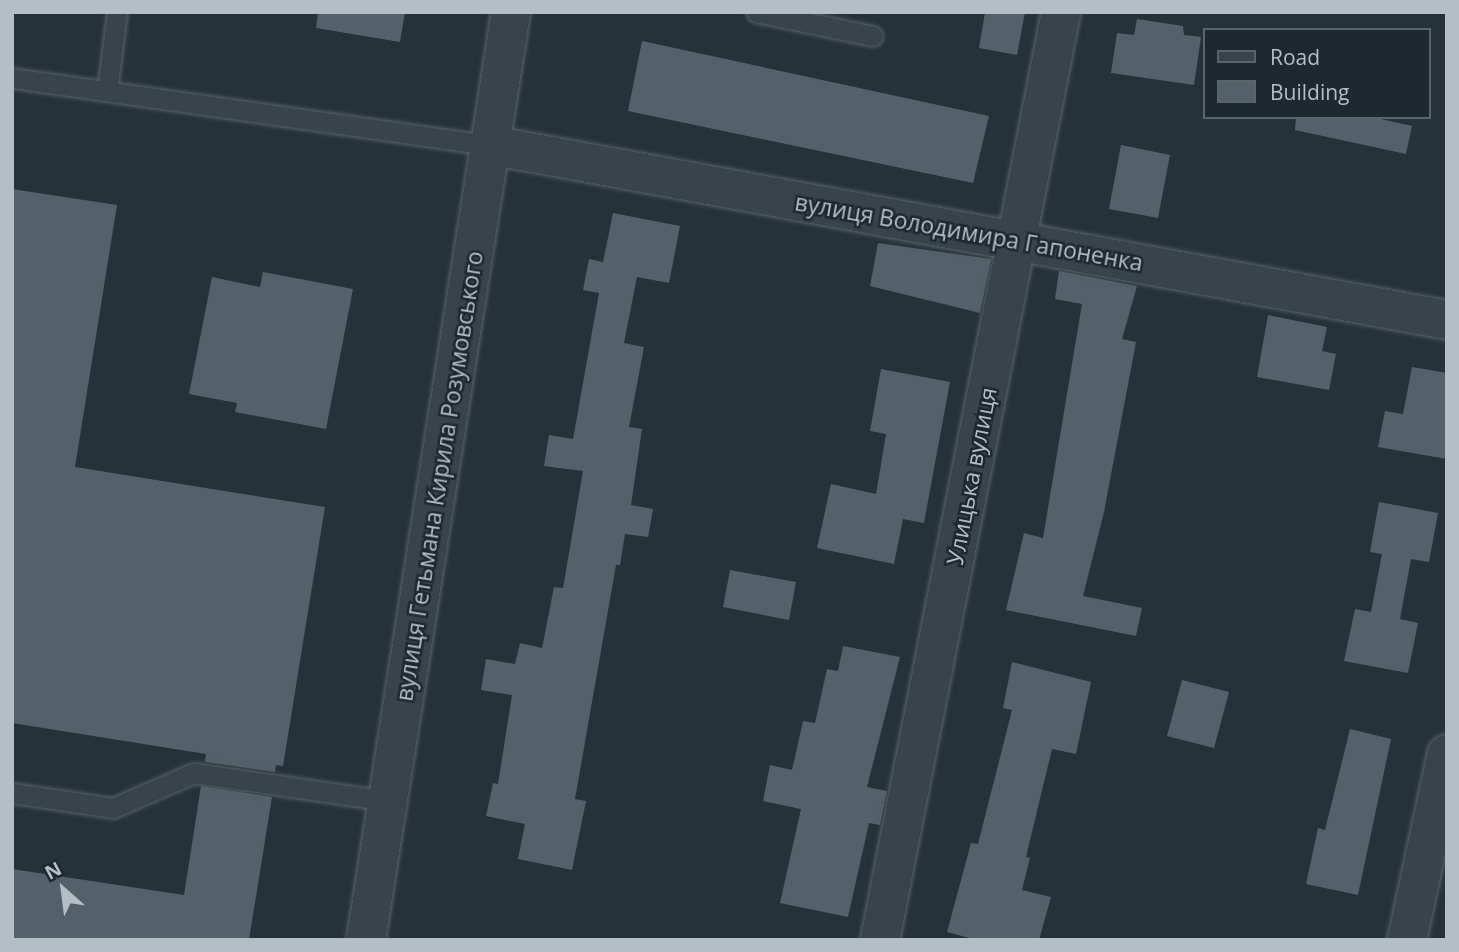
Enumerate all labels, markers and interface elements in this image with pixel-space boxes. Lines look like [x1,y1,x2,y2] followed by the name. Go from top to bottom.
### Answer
[1204,28,1431,119] legend
[1270,43,1320,71] text: Road
[1270,78,1349,106] text: Building
[793,188,1145,276] street label: вулиця Володимира Гапоненка
[390,249,488,703] street label: вулиця Гетьмана Кирила Розумовського
[940,385,1002,567] street label: Улицька вулиця
[28,854,98,924] north arrow
[40,855,66,886] text: N

